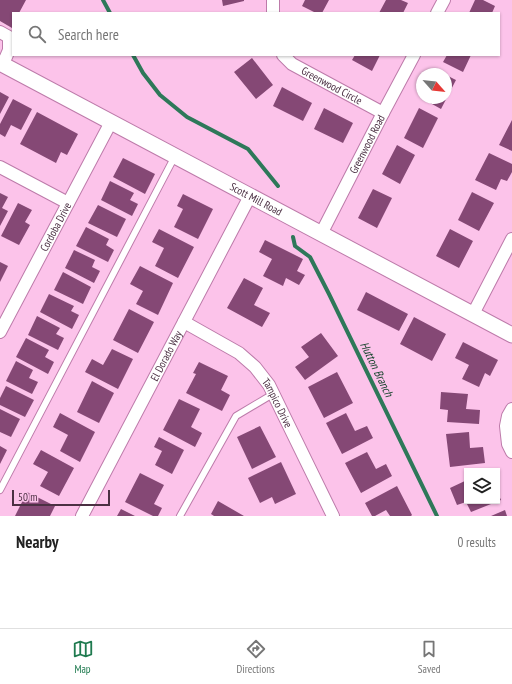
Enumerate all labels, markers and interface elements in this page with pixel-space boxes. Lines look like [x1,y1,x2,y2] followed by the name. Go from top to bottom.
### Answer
[12,12,500,56] search box
[26,23,48,45] icon: search
[58,25,119,44] text: Search here
[299,63,365,108] street label: Greenwood Circle
[416,68,452,104] north arrow
[346,112,388,176] street label: Greenwood Road
[228,179,285,219] street label: Scott Mill Road
[37,199,75,254] street label: Cordoba Drive
[147,327,185,383] street label: El Dorado Way
[357,339,397,400] water label: Hutton Branch
[259,375,296,430] street label: Tampico Drive
[464,468,500,504] map controls
[464,468,500,504] button: layers
[12,488,110,507] scale bar
[18,490,37,504] text: 50 m
[16,531,59,553] text: Nearby
[457,534,496,551] text: 0 results
[72,638,94,676] tab: Map
[237,638,275,676] tab: Directions
[418,638,440,676] tab: Saved

